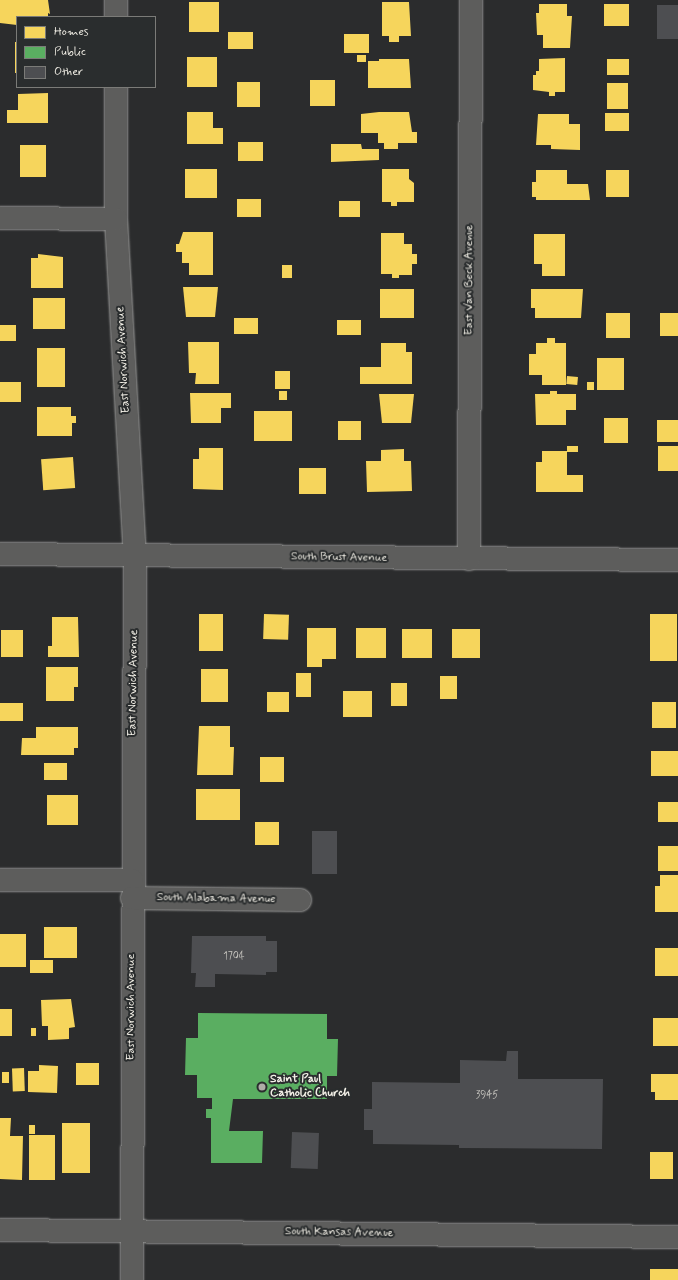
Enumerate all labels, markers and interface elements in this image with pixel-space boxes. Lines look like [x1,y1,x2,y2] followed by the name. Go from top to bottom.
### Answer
[16,16,156,88] legend
[54,24,89,40] text: Homes
[54,44,86,60] text: Public
[54,64,83,80] text: Other
[463,223,477,337] street label: East Van Beck Avenue
[114,306,134,414] street label: East Norwich Avenue
[291,550,387,566] street label: South Brust Avenue
[126,629,142,737] street label: East Norwich Avenue
[156,891,276,907] street label: South Alabama Avenue
[223,951,245,963] house number: 1704
[125,953,139,1061] street label: East Norwich Avenue
[270,1073,353,1101] place label: Saint Paul Catholic Church
[257,1082,267,1092] marker: Saint Paul Catholic Church
[476,1090,498,1102] house number: 3945
[285,1225,393,1241] street label: South Kansas Avenue

